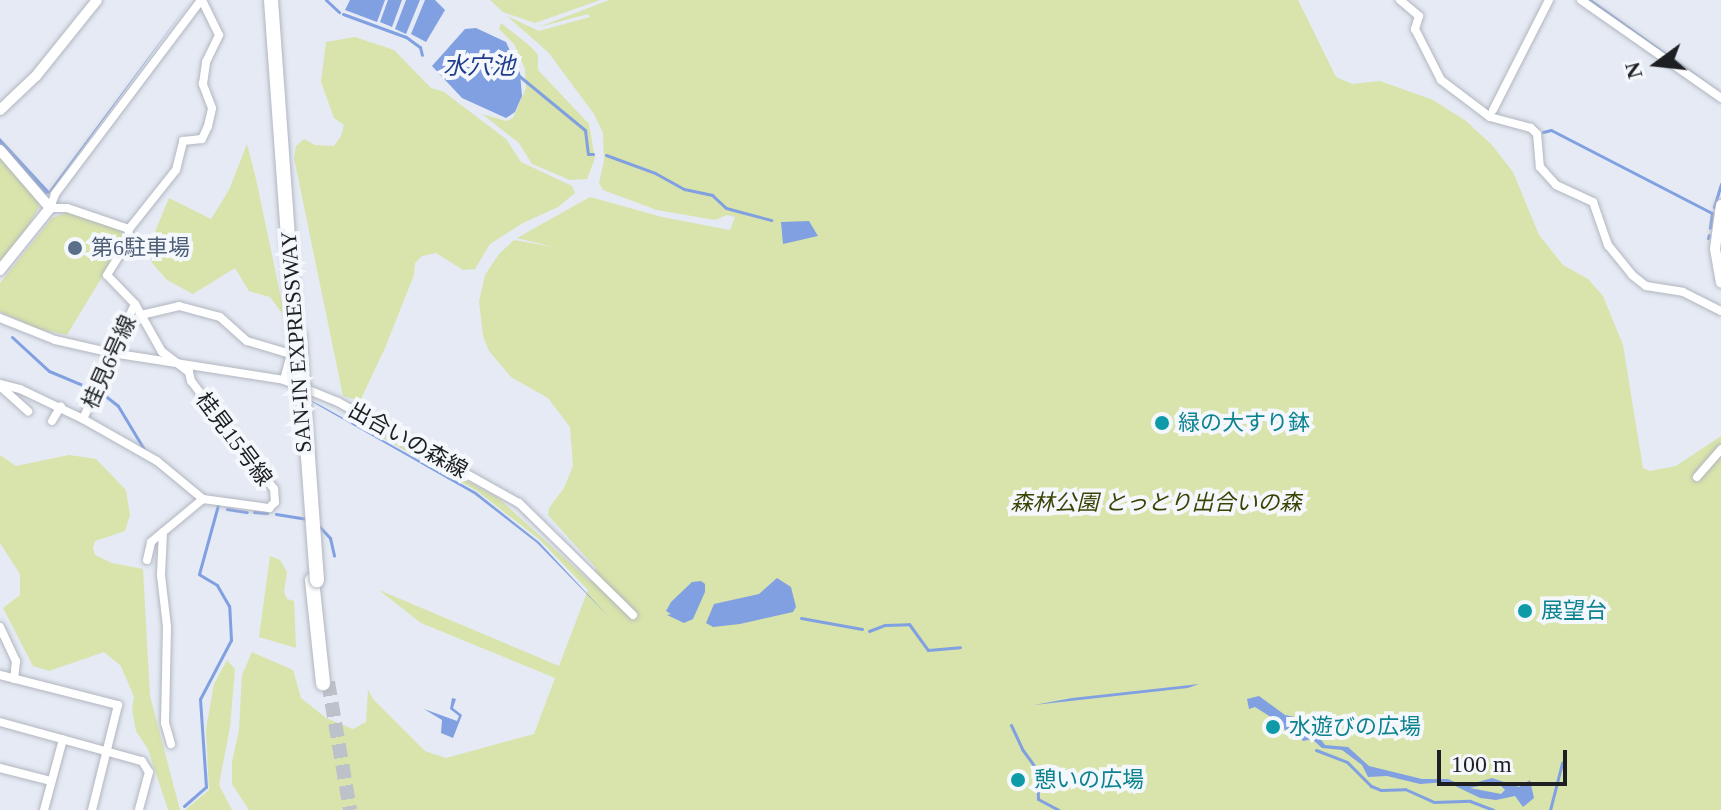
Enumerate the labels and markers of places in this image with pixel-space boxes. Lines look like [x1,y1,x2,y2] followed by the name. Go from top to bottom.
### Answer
[91,235,190,261] place label: 第6駐車場
[66,239,84,257] marker: 第6駐車場
[1178,410,1310,436] place label: 緑の大すり鉢
[1153,414,1171,432] marker: 緑の大すり鉢
[1541,598,1607,624] place label: 展望台
[1516,602,1534,620] marker: 展望台
[1289,714,1421,740] place label: 水遊びの広場
[1264,718,1282,736] marker: 水遊びの広場
[1034,767,1144,793] place label: 憩いの広場
[1009,771,1027,789] marker: 憩いの広場

